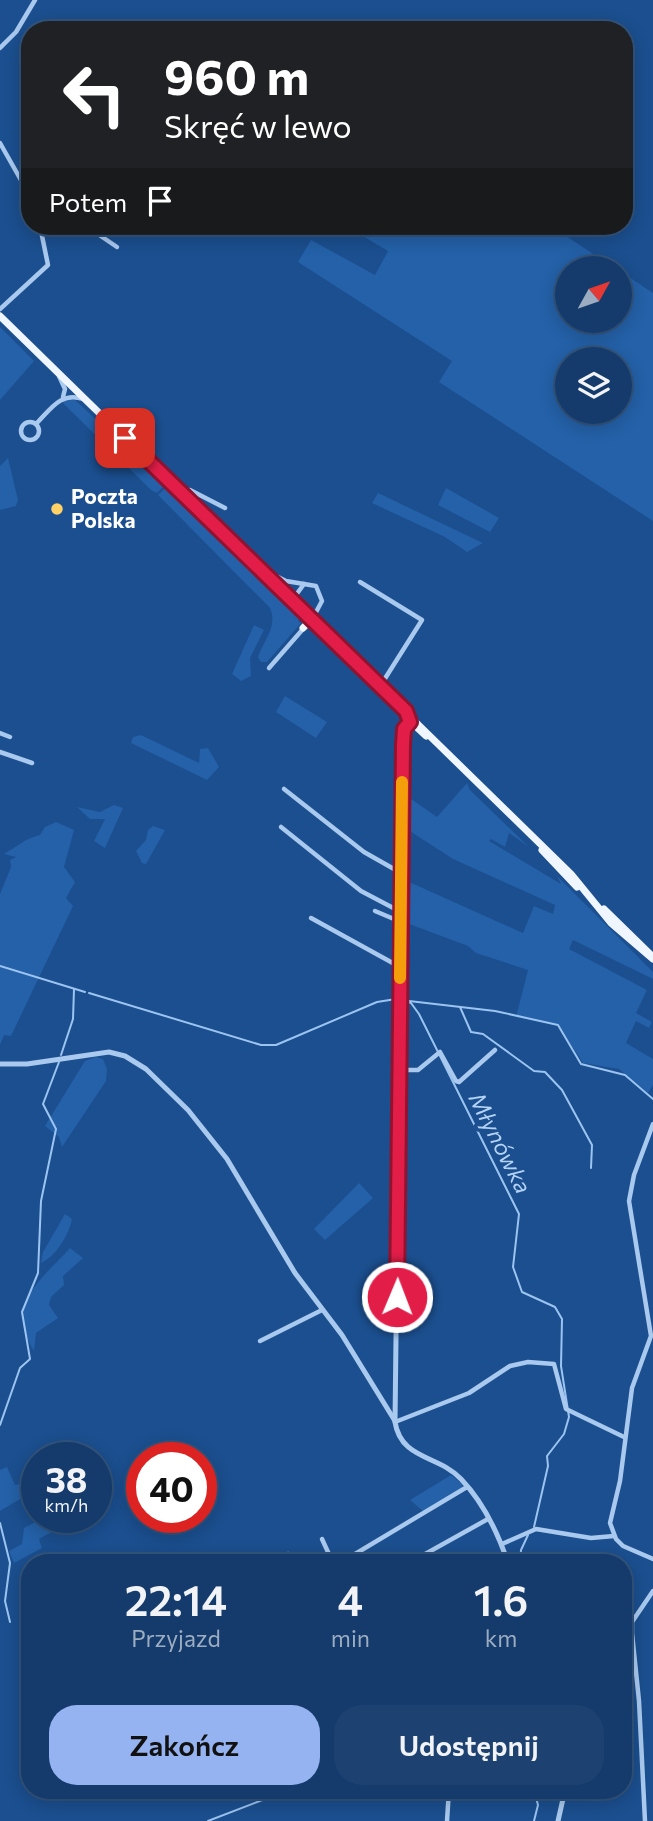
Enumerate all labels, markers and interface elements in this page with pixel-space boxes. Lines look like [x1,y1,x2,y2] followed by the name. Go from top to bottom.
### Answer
[164,45,309,105] text: 960 m
[49,49,140,140] icon: left
[164,105,352,145] text: Skręć w lewo
[141,182,179,220] icon: arrive
[49,186,127,217] text: Potem
[555,256,632,332] north arrow
[555,256,632,424] map controls
[555,347,632,424] button: layers
[95,408,155,468] pin
[106,419,144,457] icon: arrive
[71,483,138,532] place label: Poczta Polska
[49,501,65,517] marker: Poczta Polska
[463,1087,538,1198] water label: Młynówka
[360,1260,434,1334] position arrow
[126,1442,217,1533] speed limit sign: 40
[45,1457,88,1500] text: 38
[45,1494,88,1516] text: km/h
[125,1573,227,1625] text: 22:14
[338,1573,363,1625] text: 4
[474,1573,528,1625] text: 1.6
[131,1624,221,1652] text: Przyjazd
[331,1624,370,1652] text: min
[485,1624,517,1652] text: km
[49,1705,320,1785] button: Zakończ
[334,1705,604,1785] button: Udostępnij

